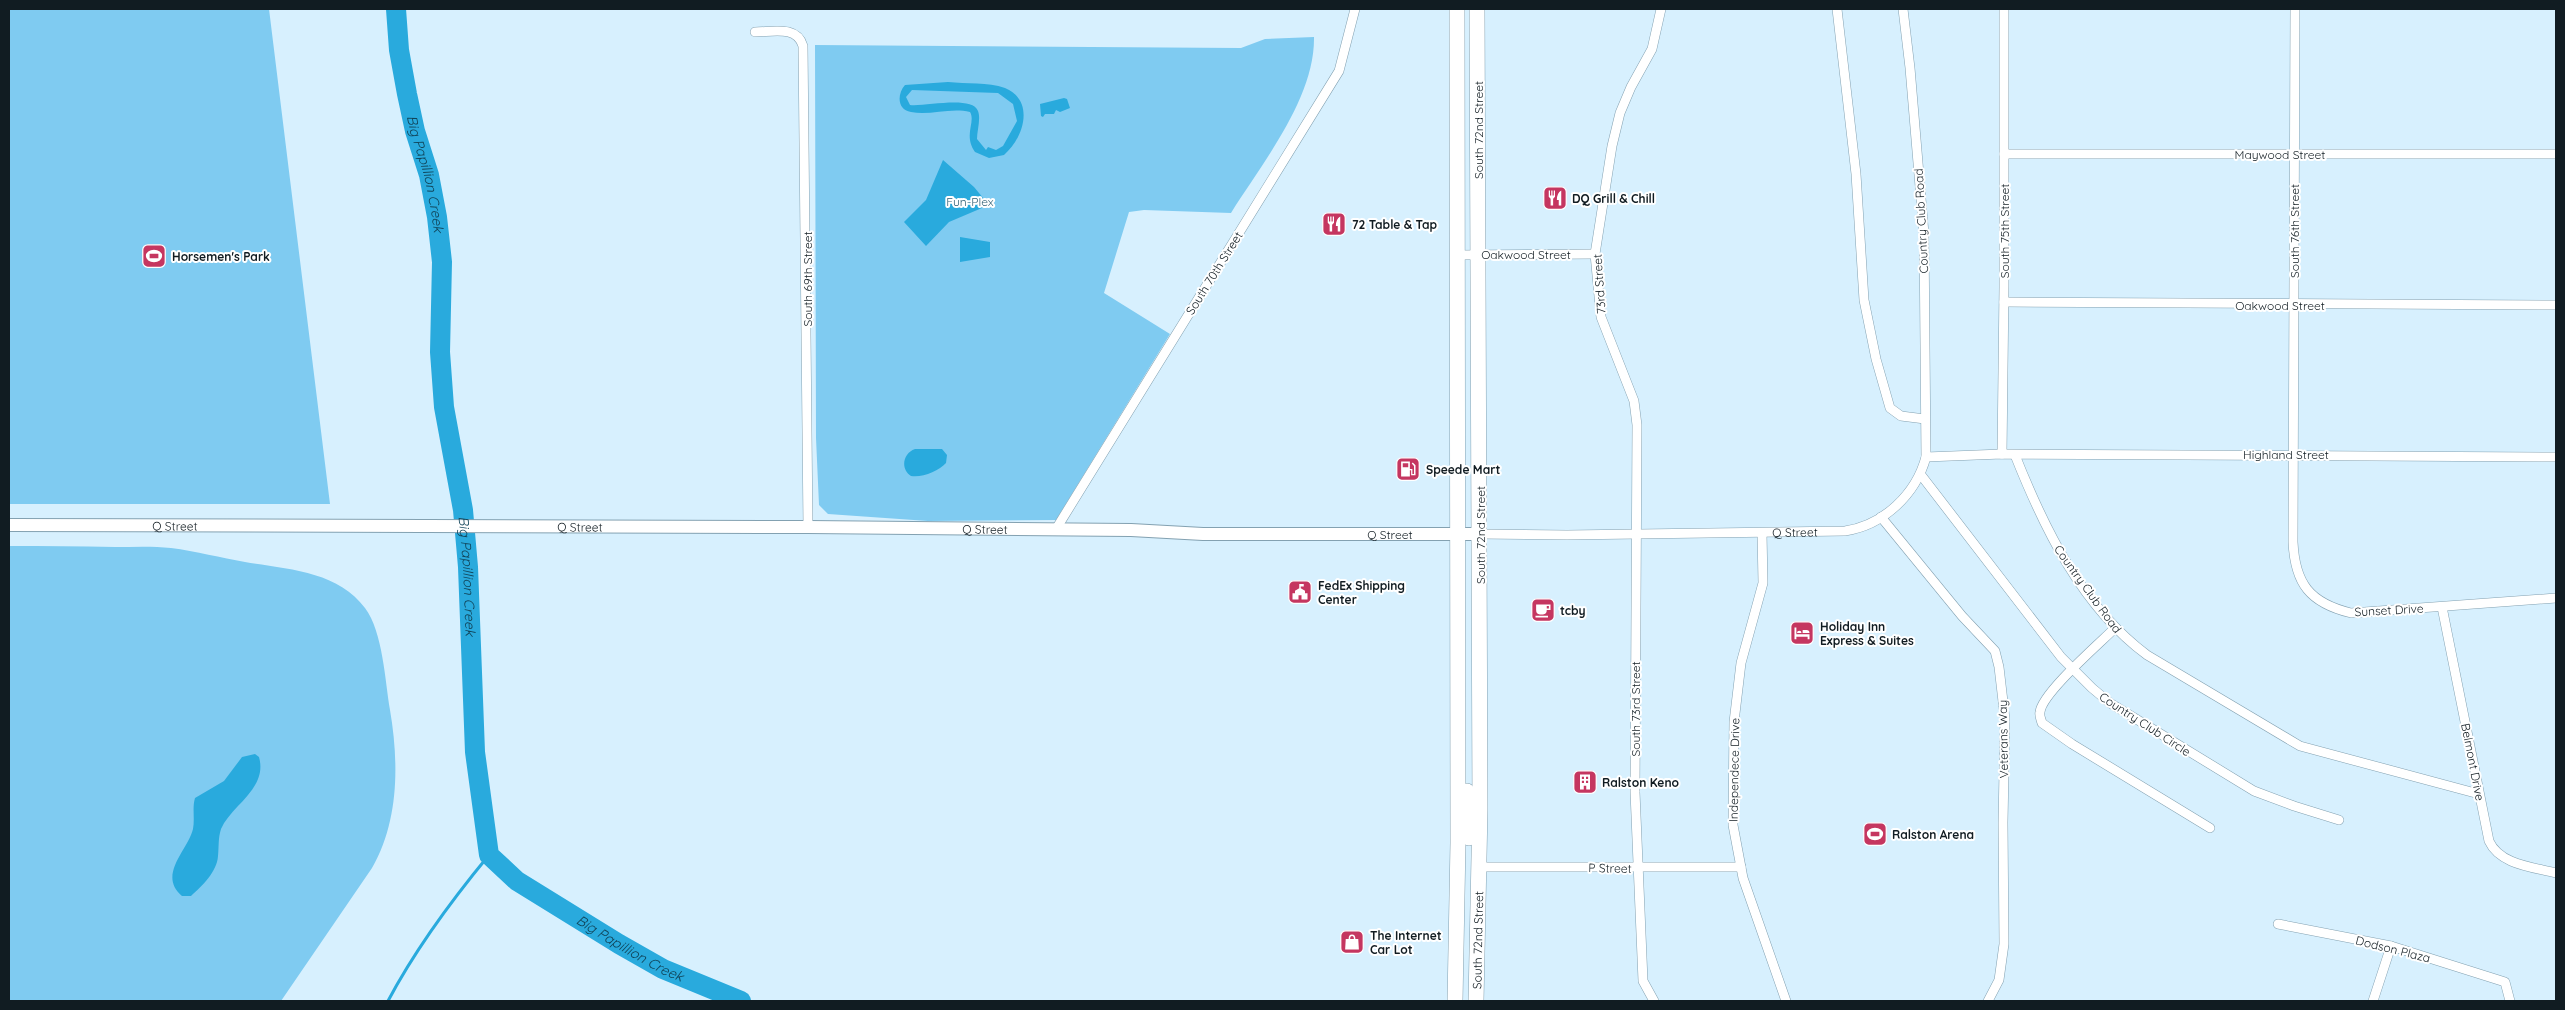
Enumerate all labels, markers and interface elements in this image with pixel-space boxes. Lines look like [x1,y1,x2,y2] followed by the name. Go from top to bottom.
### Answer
[1471,81,1486,179] street label: South 72nd Street
[403,114,448,235] water label: Big Papillion Creek
[2235,147,2325,162] street label: Maywood Street
[1911,168,1931,274] street label: Country Club Road
[1997,184,2012,278] street label: South 75th Street
[2287,184,2302,278] street label: South 76th Street
[1542,185,1568,211] restaurant icon: DQ Grill & Chill
[1572,191,1655,206] place label: DQ Grill & Chill
[946,194,994,209] park label: Fun-Plex
[1321,211,1347,237] restaurant icon: 72 Table & Tap
[1352,217,1437,232] place label: 72 Table & Tap
[1182,229,1246,317] street label: South 70th Street
[800,231,815,327] street label: South 69th Street
[141,243,167,269] sports icon: Horsemen's Park
[1481,247,1571,262] street label: Oakwood Street
[172,249,270,264] place label: Horsemen's Park
[1589,253,1609,315] street label: 73rd Street
[2235,298,2325,313] street label: Oakwood Street
[2243,447,2329,462] street label: Highland Street
[1395,456,1421,482] fuel station icon: Speede Mart
[1426,462,1500,477] place label: Speede Mart
[1473,486,1488,584] street label: South 72nd Street
[455,515,480,638] water label: Big Papillion Creek
[152,518,198,533] street label: Q Street
[557,519,603,534] street label: Q Street
[962,521,1008,536] street label: Q Street
[1772,524,1818,540] street label: Q Street
[1367,527,1413,542] street label: Q Street
[2051,542,2125,636] street label: Country Club Road
[1318,578,1405,607] place label: FedEx Shipping Center
[1287,579,1313,605] public building icon: FedEx Shipping Center
[1530,597,1556,623] cafe icon: tcby
[2354,601,2424,619] street label: Sunset Drive
[1560,603,1586,618] place label: tcby
[1820,619,1914,648] place label: Holiday Inn Express & Suites
[1789,620,1815,646] hotel icon: Holiday Inn Express & Suites
[1628,661,1643,757] street label: South 73rd Street
[2096,689,2194,759] street label: Country Club Circle
[1995,700,2011,778] street label: Veterans Way
[1726,718,1742,822] street label: Independece Drive
[2458,722,2488,802] street label: Belmont Drive
[1572,769,1598,795] building icon: Ralston Keno
[1602,775,1680,790] place label: Ralston Keno
[1862,821,1888,847] sports icon: Ralston Arena
[1892,827,1974,842] place label: Ralston Arena
[1588,860,1632,876] street label: P Street
[1469,891,1486,989] street label: South 72nd Street
[573,911,688,986] water label: Big Papillion Creek
[1370,928,1442,957] place label: The Internet Car Lot
[1339,929,1365,955] shop icon: The Internet Car Lot
[2354,932,2432,966] street label: Dodson Plaza

